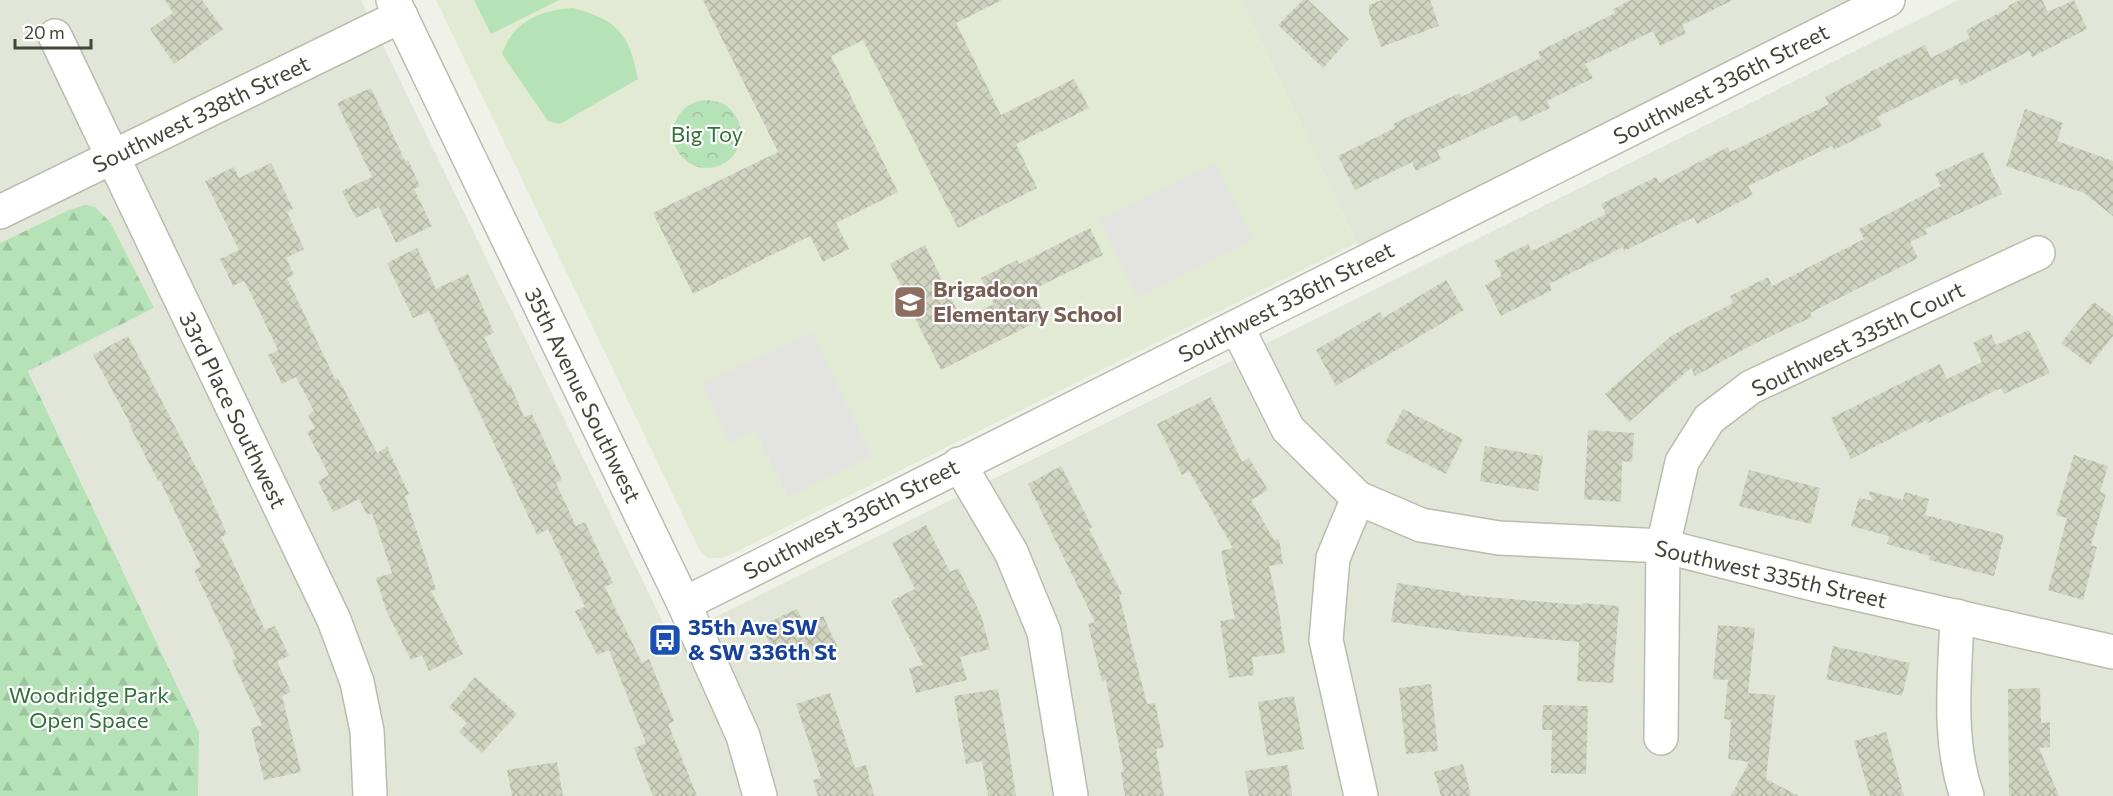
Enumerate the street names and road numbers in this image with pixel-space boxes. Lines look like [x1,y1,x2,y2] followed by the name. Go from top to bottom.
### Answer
[1609,17,1833,150] street label: Southwest 336th Street
[88,49,314,178] street label: Southwest 338th Street
[1174,235,1398,368] street label: Southwest 336th Street
[1747,275,1969,402] street label: Southwest 335th Court
[520,283,647,507] street label: 35th Avenue Southwest
[174,307,293,513] street label: 33rd Place Southwest
[739,452,963,585] street label: Southwest 336th Street
[1652,534,1890,613] street label: Southwest 335th Street

